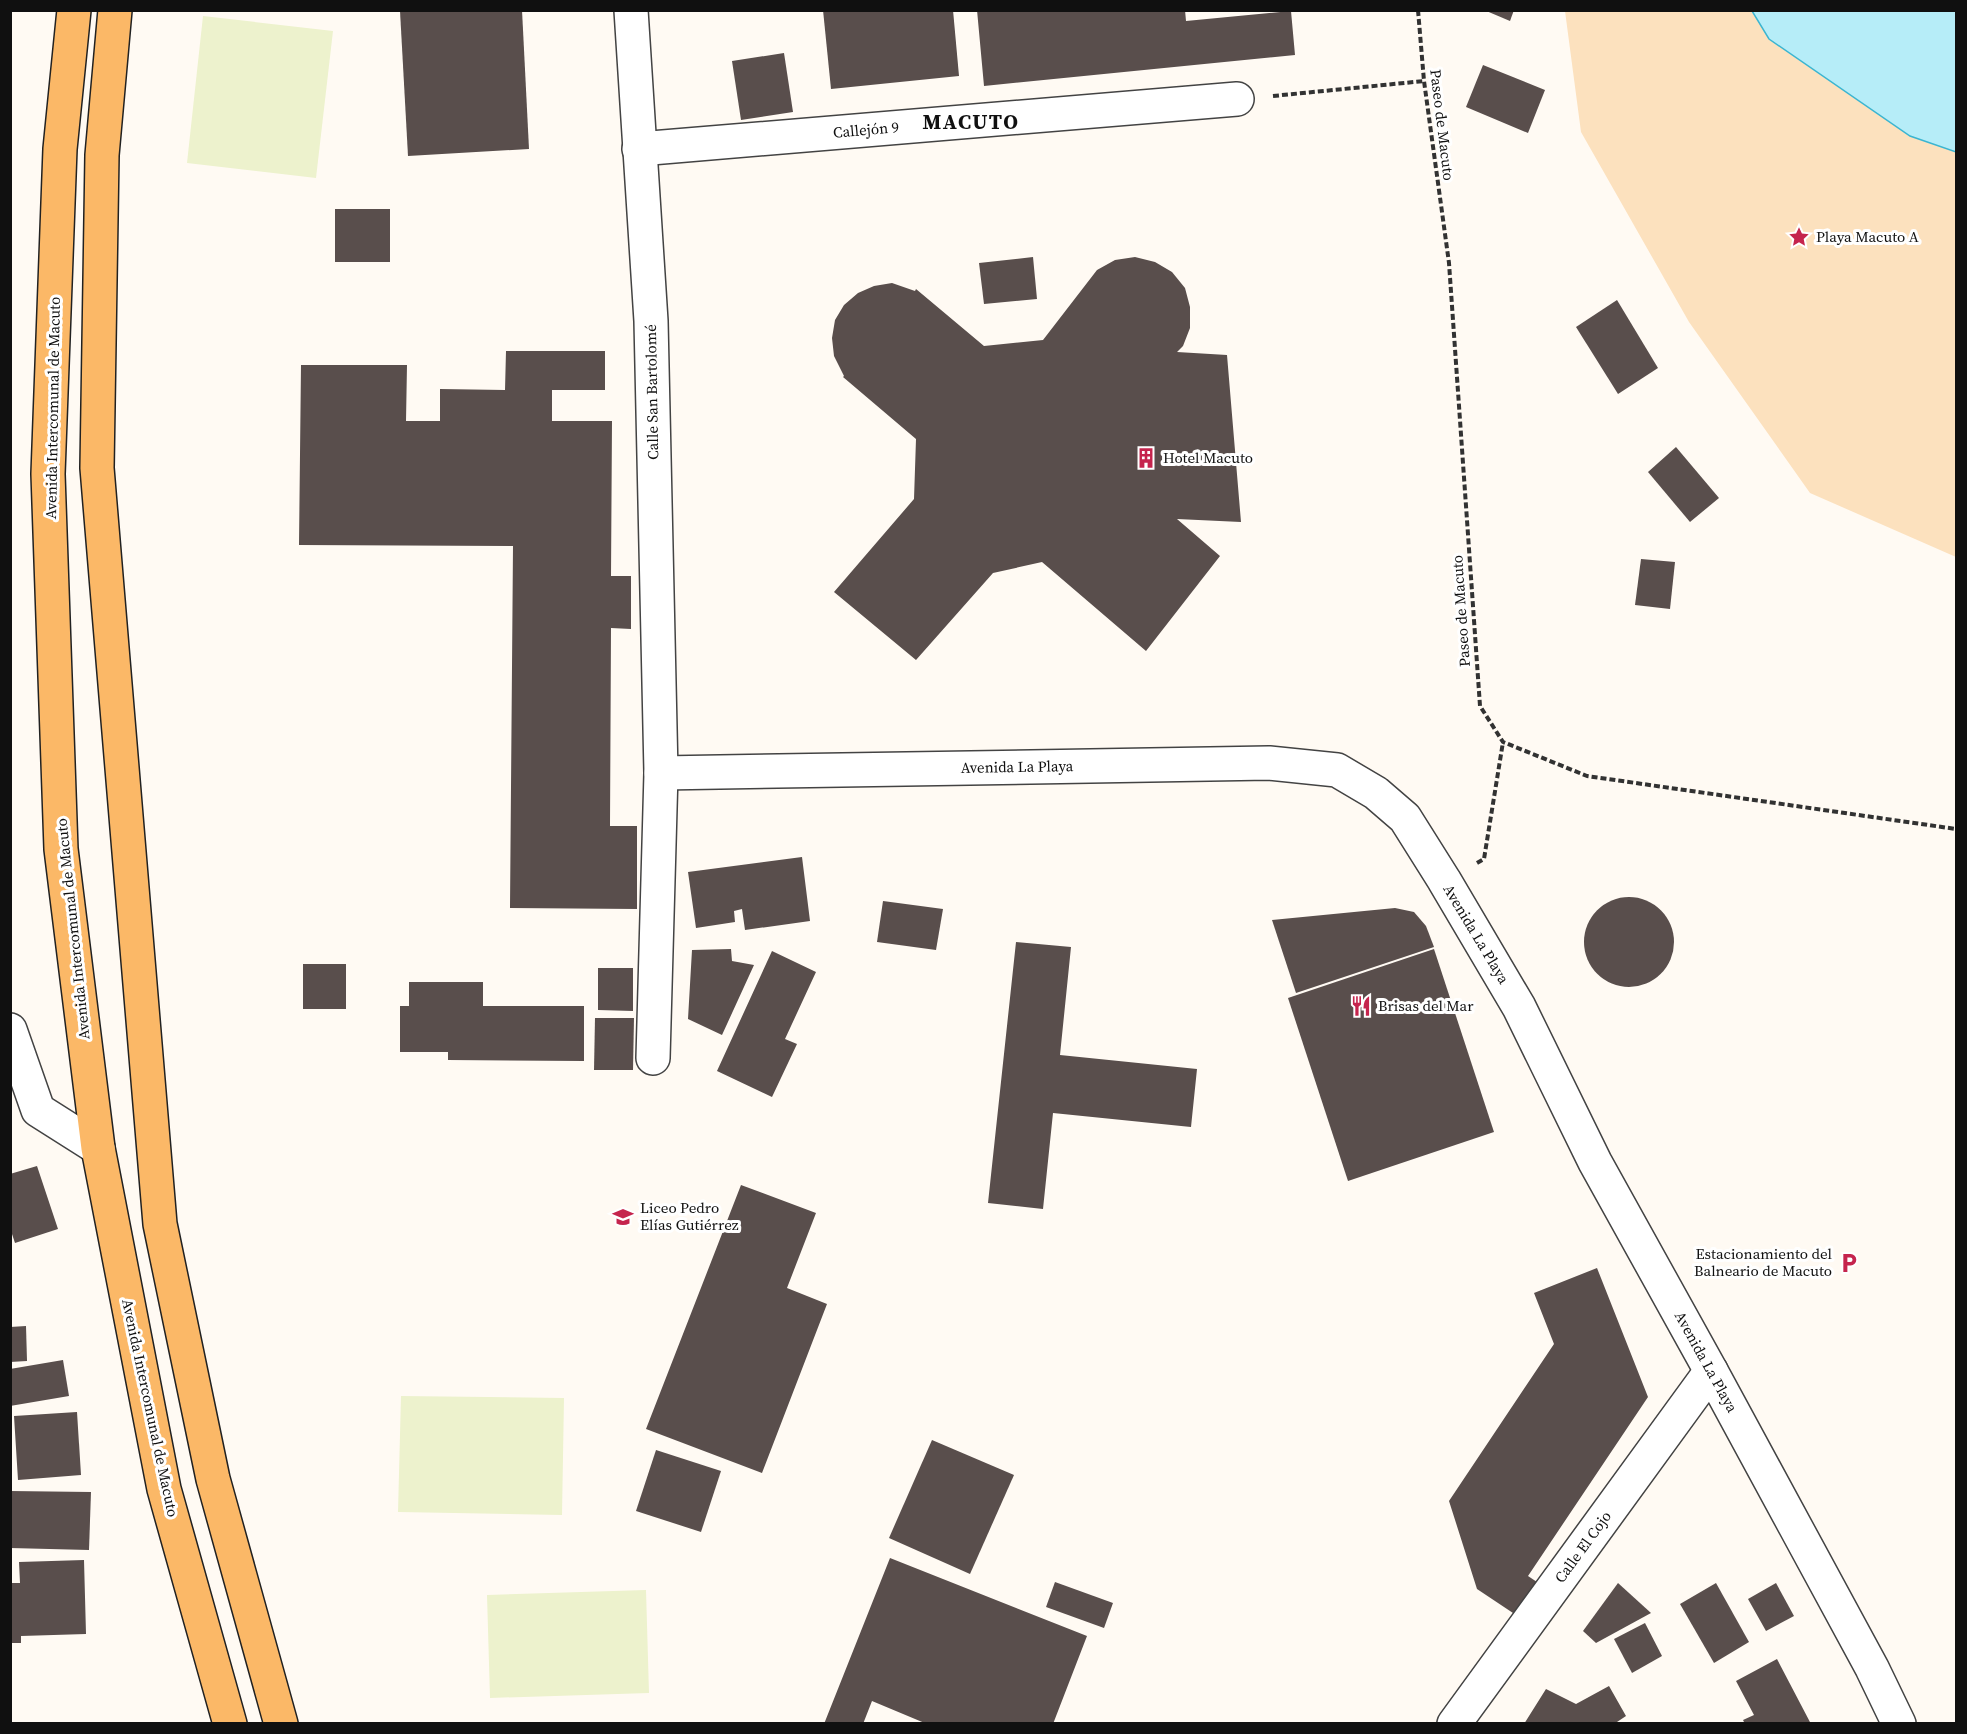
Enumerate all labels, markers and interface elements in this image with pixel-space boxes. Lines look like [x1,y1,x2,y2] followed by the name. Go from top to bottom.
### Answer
[1425,68,1460,182] street label: Paseo de Macuto
[923,107,1020,136] district label: MACUTO
[832,116,900,143] street label: Callejón 9
[1787,225,1811,249] place icon: Playa Macuto A
[1816,226,1919,247] place label: Playa Macuto A
[40,297,65,519] street label: Avenida Intercomunal de Macuto
[640,324,663,460] street label: Calle San Bartolomé
[1134,446,1158,470] building icon: Hotel Macuto
[1163,447,1253,468] place label: Hotel Macuto
[1446,554,1475,668] street label: Paseo de Macuto
[960,755,1074,778] street label: Avenida La Playa
[50,817,95,1041] street label: Avenida Intercomunal de Macuto
[1438,880,1515,988] street label: Avenida La Playa
[1349,994,1373,1018] restaurant icon: Brisas del Mar
[1378,995,1474,1016] place label: Brisas del Mar
[640,1197,739,1235] place label: Liceo Pedro Elías Gutiérrez
[611,1205,635,1229] school or university icon: Liceo Pedro Elías Gutiérrez
[1694,1243,1833,1281] place label: Estacionamiento del Balneario de Macuto
[1837,1251,1861,1275] parking icon: Estacionamiento del Balneario de Macuto
[117,1297,184,1519] street label: Avenida Intercomunal de Macuto
[1670,1307,1743,1416] street label: Avenida La Playa
[1549,1506,1616,1587] street label: Calle El Cojo

